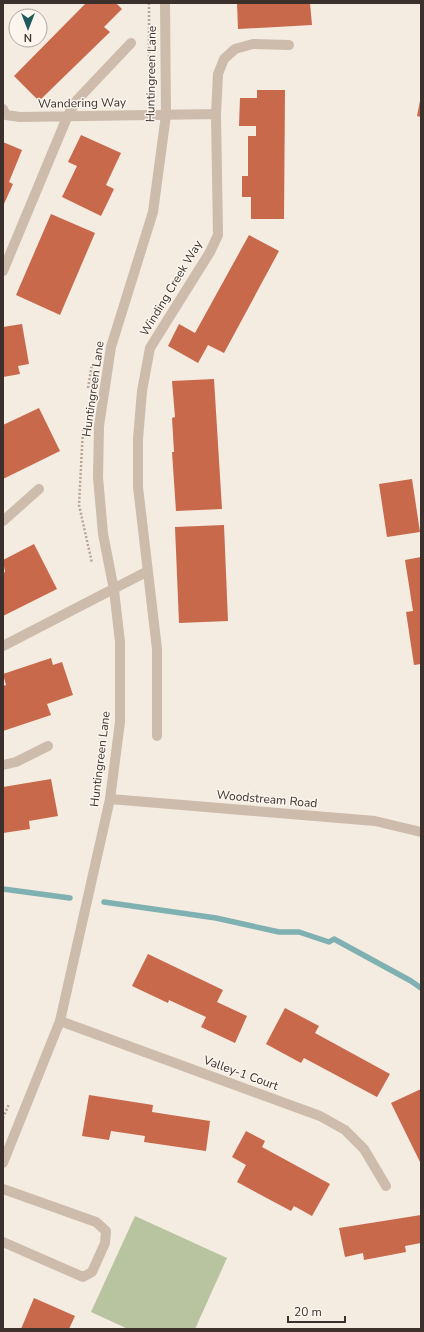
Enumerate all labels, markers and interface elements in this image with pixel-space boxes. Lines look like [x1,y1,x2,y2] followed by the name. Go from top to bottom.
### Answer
[8,8,48,48] north arrow
[142,26,160,122] street label: Huntingreen Lane
[24,30,32,45] text: N
[38,94,127,112] street label: Wandering Way
[136,237,206,339] street label: Winding Creek Way
[78,340,108,438] street label: Huntingreen Lane
[86,710,114,808] street label: Huntingreen Lane
[216,787,318,811] street label: Woodstream Road
[200,1052,281,1094] street label: Valley-1 Court
[288,1298,345,1324] scale bar
[294,1304,322,1320] text: 20 m

